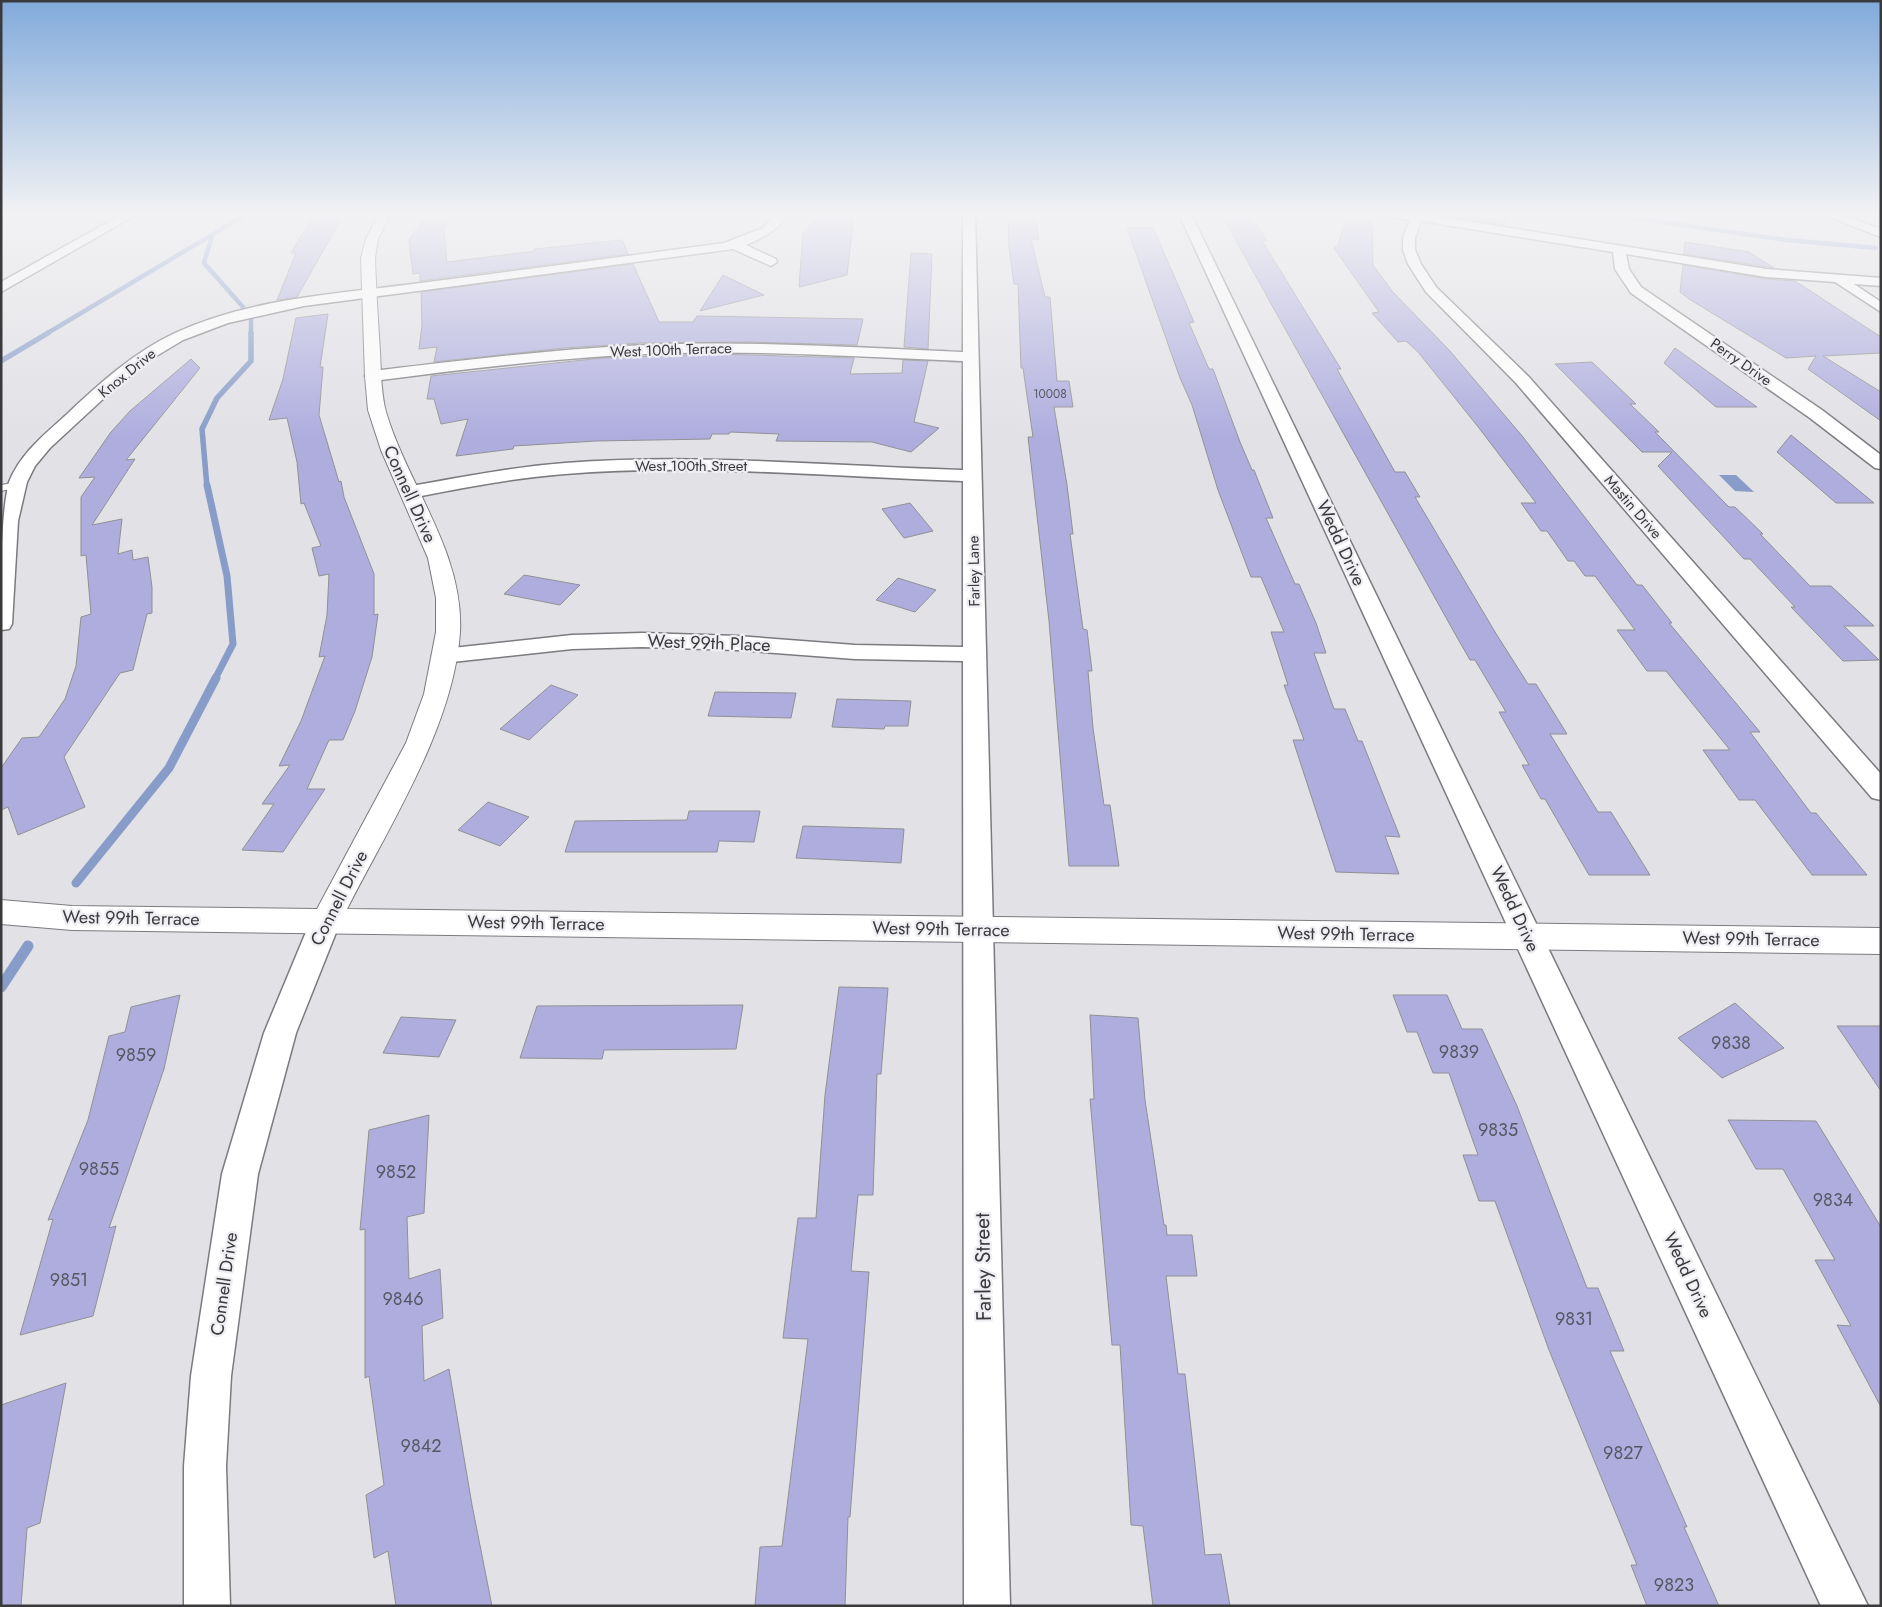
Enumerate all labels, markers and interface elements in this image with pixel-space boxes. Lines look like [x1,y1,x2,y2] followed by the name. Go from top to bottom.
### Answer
[1706,333,1776,391] street label: Perry Drive
[610,337,733,363] street label: West 100th Terrace
[93,343,161,403] street label: Knox Drive
[1033,385,1067,403] house number: 10008
[377,441,443,547] street label: Connell Drive
[635,455,747,477] street label: West 100th Street
[1599,470,1667,544] street label: Mastin Drive
[1310,496,1372,590] street label: Wedd Drive
[962,535,986,607] street label: Farley Lane
[647,628,771,658] street label: West 99th Place
[304,846,374,950] street label: Connell Drive
[1484,862,1546,956] street label: Wedd Drive
[62,904,200,932] street label: West 99th Terrace
[467,909,605,937] street label: West 99th Terrace
[872,915,1010,943] street label: West 99th Terrace
[1277,920,1415,948] street label: West 99th Terrace
[1682,925,1820,953] street label: West 99th Terrace
[1711,1030,1751,1056] house number: 9838
[1439,1039,1479,1065] house number: 9839
[116,1042,156,1068] house number: 9859
[1478,1117,1518,1143] house number: 9835
[79,1156,119,1182] house number: 9855
[376,1159,416,1185] house number: 9852
[1813,1187,1853,1213] house number: 9834
[967,1213,999,1321] street label: Farley Street
[1657,1228,1719,1322] street label: Wedd Drive
[204,1231,244,1337] street label: Connell Drive
[50,1267,88,1293] house number: 9851
[382,1286,424,1312] house number: 9846
[1555,1306,1593,1332] house number: 9831
[401,1433,441,1459] house number: 9842
[1603,1440,1643,1466] house number: 9827
[1654,1572,1694,1598] house number: 9823

